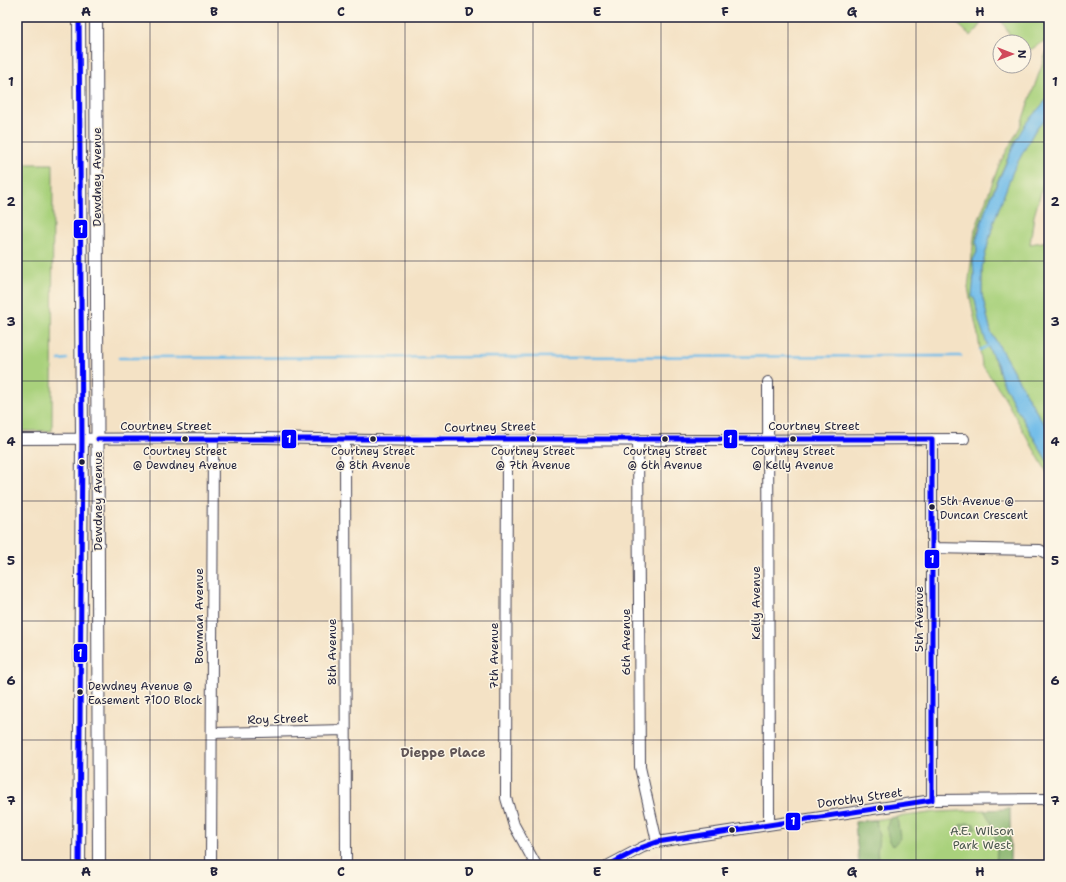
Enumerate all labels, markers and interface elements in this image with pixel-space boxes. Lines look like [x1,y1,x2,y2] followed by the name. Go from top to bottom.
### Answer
[81,3,91,20] text: A
[210,3,218,20] text: B
[337,3,345,20] text: C
[464,3,474,20] text: D
[593,3,602,20] text: E
[721,3,729,20] text: F
[847,3,858,20] text: G
[975,3,985,20] text: H
[992,34,1032,74] north arrow
[1014,50,1029,59] text: N
[8,73,14,90] text: 1
[1052,73,1058,90] text: 1
[89,127,105,227] street label: Dewdney Avenue
[6,193,16,210] text: 2
[1050,193,1060,210] text: 2
[73,219,88,239] line badge: 1
[78,222,84,237] text: 1
[6,313,16,330] text: 3
[1050,313,1060,330] text: 3
[120,418,212,434] street label: Courtney Street
[444,418,536,436] street label: Courtney Street
[768,418,860,434] street label: Courtney Street
[281,429,297,449] line badge: 1
[723,429,738,449] line badge: 1
[286,432,292,447] text: 1
[727,432,733,447] text: 1
[6,433,16,450] text: 4
[1050,433,1060,450] text: 4
[180,434,190,444] marker: Courtney Street @ Dewdney Avenue
[368,434,378,444] marker: Courtney Street @ 8th Avenue
[528,434,538,444] marker: Courtney Street @ 7th Avenue
[660,434,670,444] marker: Courtney Street @ 6th Avenue
[788,434,798,444] marker: Courtney Street @ Kelly Avenue
[133,444,237,473] place label: Courtney Street @ Dewdney Avenue
[331,444,415,473] place label: Courtney Street @ 8th Avenue
[491,444,575,473] place label: Courtney Street @ 7th Avenue
[623,444,707,473] place label: Courtney Street @ 6th Avenue
[751,444,835,473] place label: Courtney Street @ Kelly Avenue
[90,451,106,551] street label: Dewdney Avenue
[77,457,87,467] unlabelled marker
[940,494,1028,523] place label: 5th Avenue @ Duncan Crescent
[927,502,937,512] marker: 5th Avenue @ Duncan Crescent
[924,549,940,569] line badge: 1
[7,552,15,569] text: 5
[929,552,935,567] text: 1
[1051,552,1059,569] text: 5
[748,566,764,640] street label: Kelly Avenue
[191,568,207,664] street label: Bowman Avenue
[911,586,927,652] street label: 5th Avenue
[618,608,634,676] street label: 6th Avenue
[324,618,340,686] street label: 8th Avenue
[486,622,502,690] street label: 7th Avenue
[73,643,88,663] line badge: 1
[77,646,83,661] text: 1
[6,672,16,689] text: 6
[1050,672,1060,689] text: 6
[88,679,202,708] place label: Dewdney Avenue @ Easement 7100 Block
[75,687,85,697] marker: Dewdney Avenue @ Easement 7100 Block
[247,710,309,728] street label: Roy Street
[400,744,486,761] district label: Dieppe Place
[816,784,904,812] street label: Dorothy Street
[6,792,16,809] text: 7
[1050,792,1060,809] text: 7
[875,803,885,813] unlabelled marker
[785,812,801,831] line badge: 1
[790,814,796,829] text: 1
[950,823,1014,853] park label: A.E. Wilson Park West
[727,825,737,835] unlabelled marker
[81,863,91,880] text: A
[210,863,218,880] text: B
[337,863,345,880] text: C
[464,863,474,880] text: D
[593,863,602,880] text: E
[721,863,729,880] text: F
[847,863,858,880] text: G
[975,863,985,880] text: H

